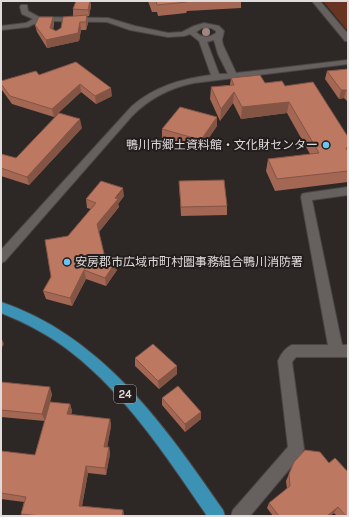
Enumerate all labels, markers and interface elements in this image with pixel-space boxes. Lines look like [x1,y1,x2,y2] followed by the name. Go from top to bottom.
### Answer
[126,138,318,152] place label: 鴨川市郷土資料館・文化財センター
[321,140,331,150] marker: 鴨川市郷土資料館・文化財センター
[75,255,303,269] place label: 安房郡市広域市町村圏事務組合鴨川消防署
[62,257,72,267] marker: 安房郡市広域市町村圏事務組合鴨川消防署
[114,385,136,403] road number: 24

